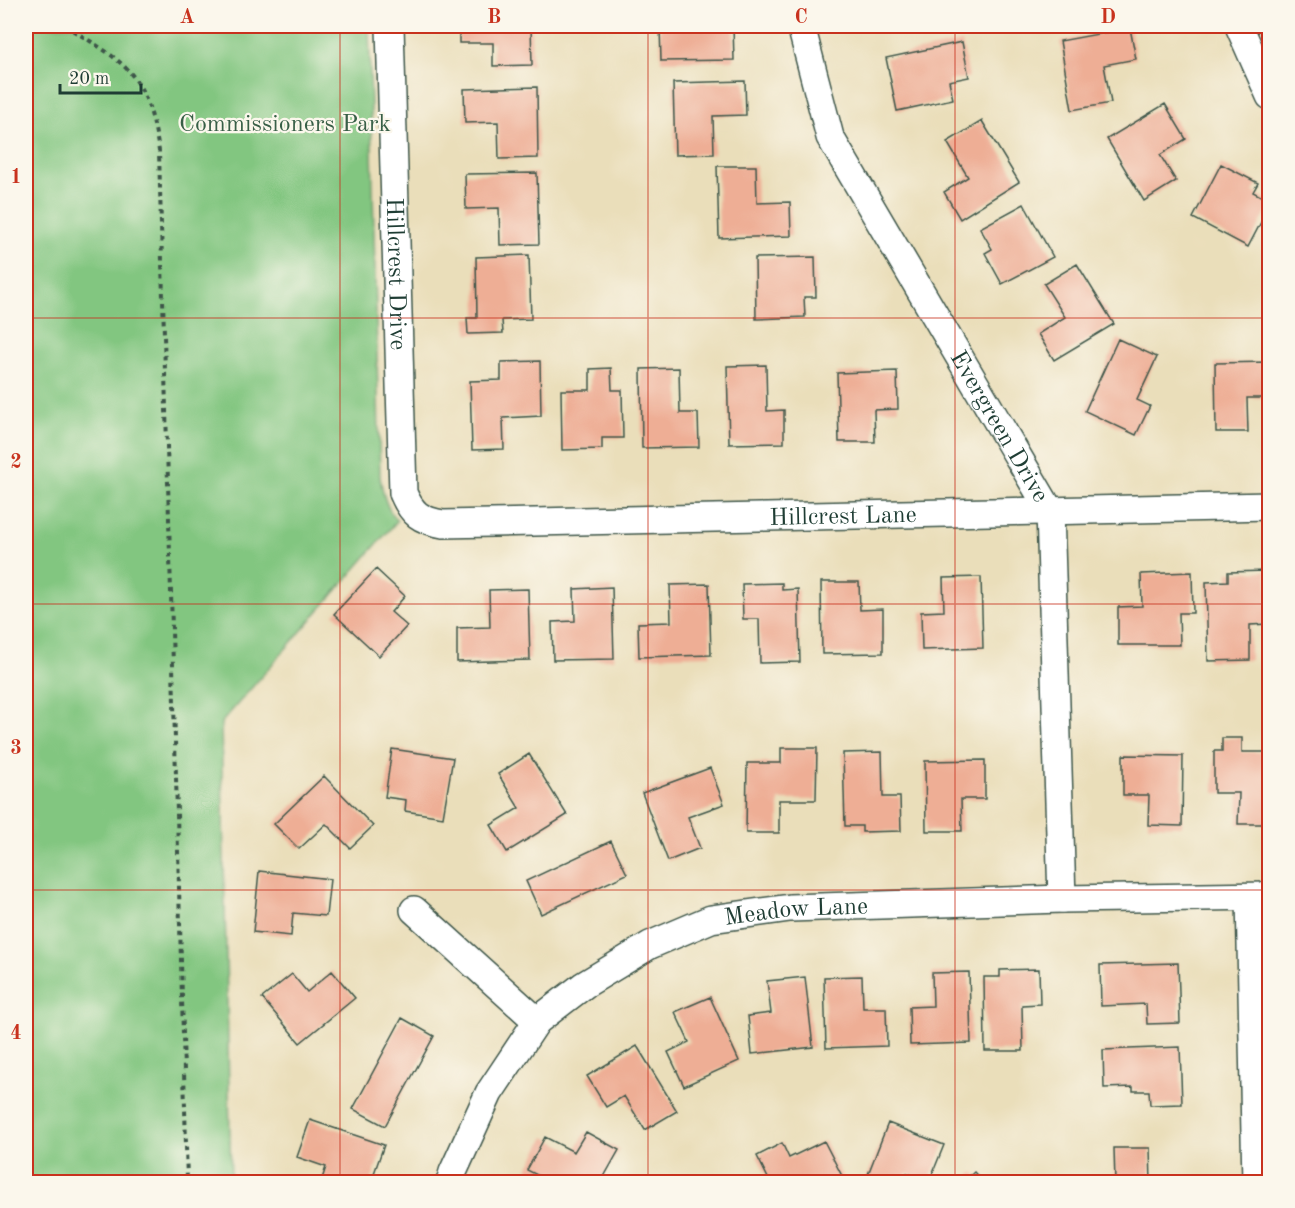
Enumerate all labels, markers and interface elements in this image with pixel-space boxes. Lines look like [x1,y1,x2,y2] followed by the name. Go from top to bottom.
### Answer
[179,8,195,28] text: A
[487,8,501,28] text: B
[794,8,808,28] text: C
[1100,8,1116,28] text: D
[60,57,141,95] scale bar
[69,70,109,88] text: 20 m
[179,113,391,137] park label: Commissioners Park
[10,168,22,188] text: 1
[381,197,409,351] street label: Hillcrest Drive
[944,347,1052,507] street label: Evergreen Drive
[10,453,22,473] text: 2
[769,504,917,531] street label: Hillcrest Lane
[10,739,22,759] text: 3
[723,895,868,931] street label: Meadow Lane
[10,1024,22,1044] text: 4

